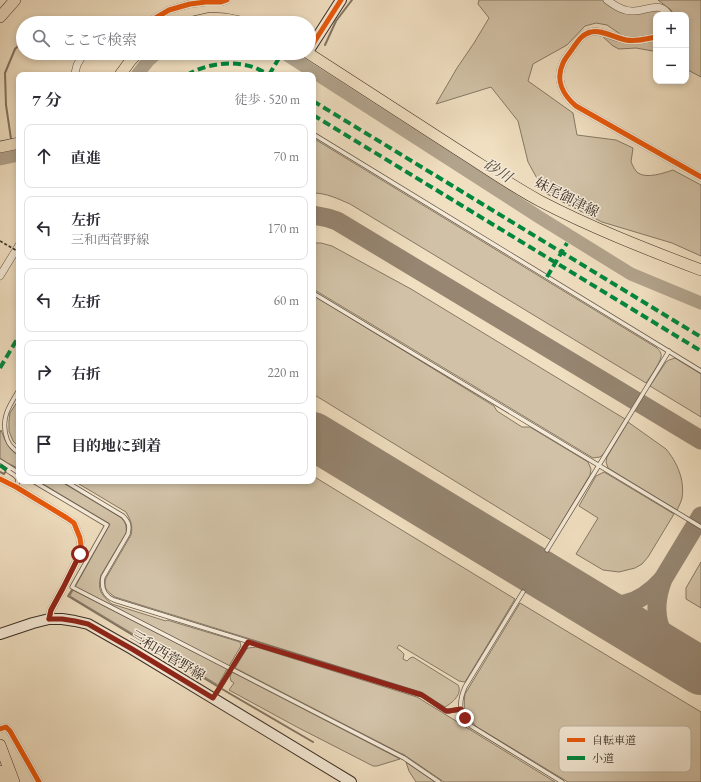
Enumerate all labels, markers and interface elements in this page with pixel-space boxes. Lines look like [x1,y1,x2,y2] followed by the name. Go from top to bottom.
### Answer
[653,12,689,84] map controls
[653,12,689,48] button: +
[16,16,316,60] search box
[30,27,52,49] icon: search
[62,30,137,49] text: ここで検索
[653,48,689,84] button: −
[32,89,62,111] text: 7 分
[235,91,300,108] text: 徒歩 · 520 m
[33,145,55,167] icon: ahead
[71,148,101,167] text: 直進
[274,148,299,165] text: 70 m
[480,154,517,187] water label: 砂川
[532,173,602,221] street label: 妹尾御津線
[71,210,101,229] text: 左折
[33,217,55,239] icon: left
[268,220,299,237] text: 170 m
[71,231,149,248] text: 三和西菅野線
[33,289,55,311] icon: left
[71,292,101,311] text: 左折
[274,292,299,309] text: 60 m
[33,361,55,383] icon: right
[71,364,101,383] text: 右折
[268,364,299,381] text: 220 m
[33,433,55,455] icon: arrive
[71,436,161,455] text: 目的地に到着
[71,545,89,563] route start
[127,626,209,684] street label: 三和西菅野線
[456,709,474,727] route end
[559,726,691,772] legend
[592,733,636,747] text: 自転車道
[592,751,614,765] text: 小道

